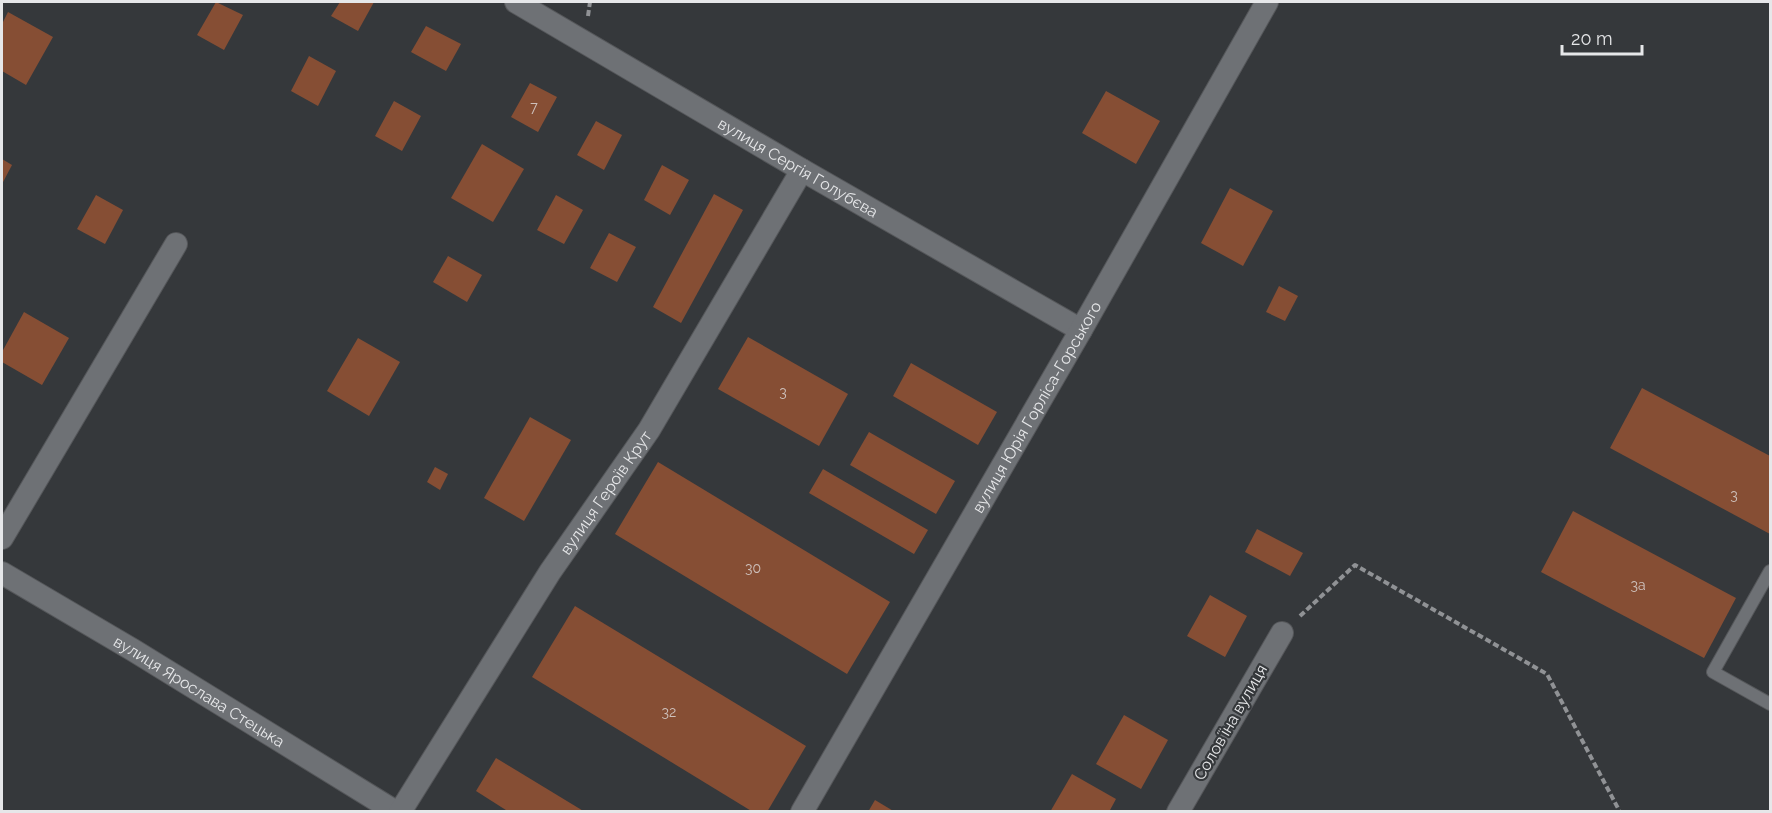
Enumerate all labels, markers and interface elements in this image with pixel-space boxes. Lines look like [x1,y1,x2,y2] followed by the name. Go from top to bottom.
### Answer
[1562,18,1642,56] scale bar
[1571,28,1613,49] text: 20 m
[530,99,538,115] house number: 7
[715,114,881,222] street label: вулиця Сергія Голубєва
[968,298,1105,516] street label: вулиця Юрія Горліса-Горського
[779,384,787,400] house number: 3
[556,427,656,558] street label: вулиця Героїв Крут
[1730,487,1738,503] house number: 3
[745,560,761,576] house number: 30
[1630,577,1646,593] house number: 3а
[110,632,288,751] street label: вулиця Ярослава Стецька
[1190,661,1271,783] street label: Соловʼїна вулиця
[662,704,676,720] house number: 32

